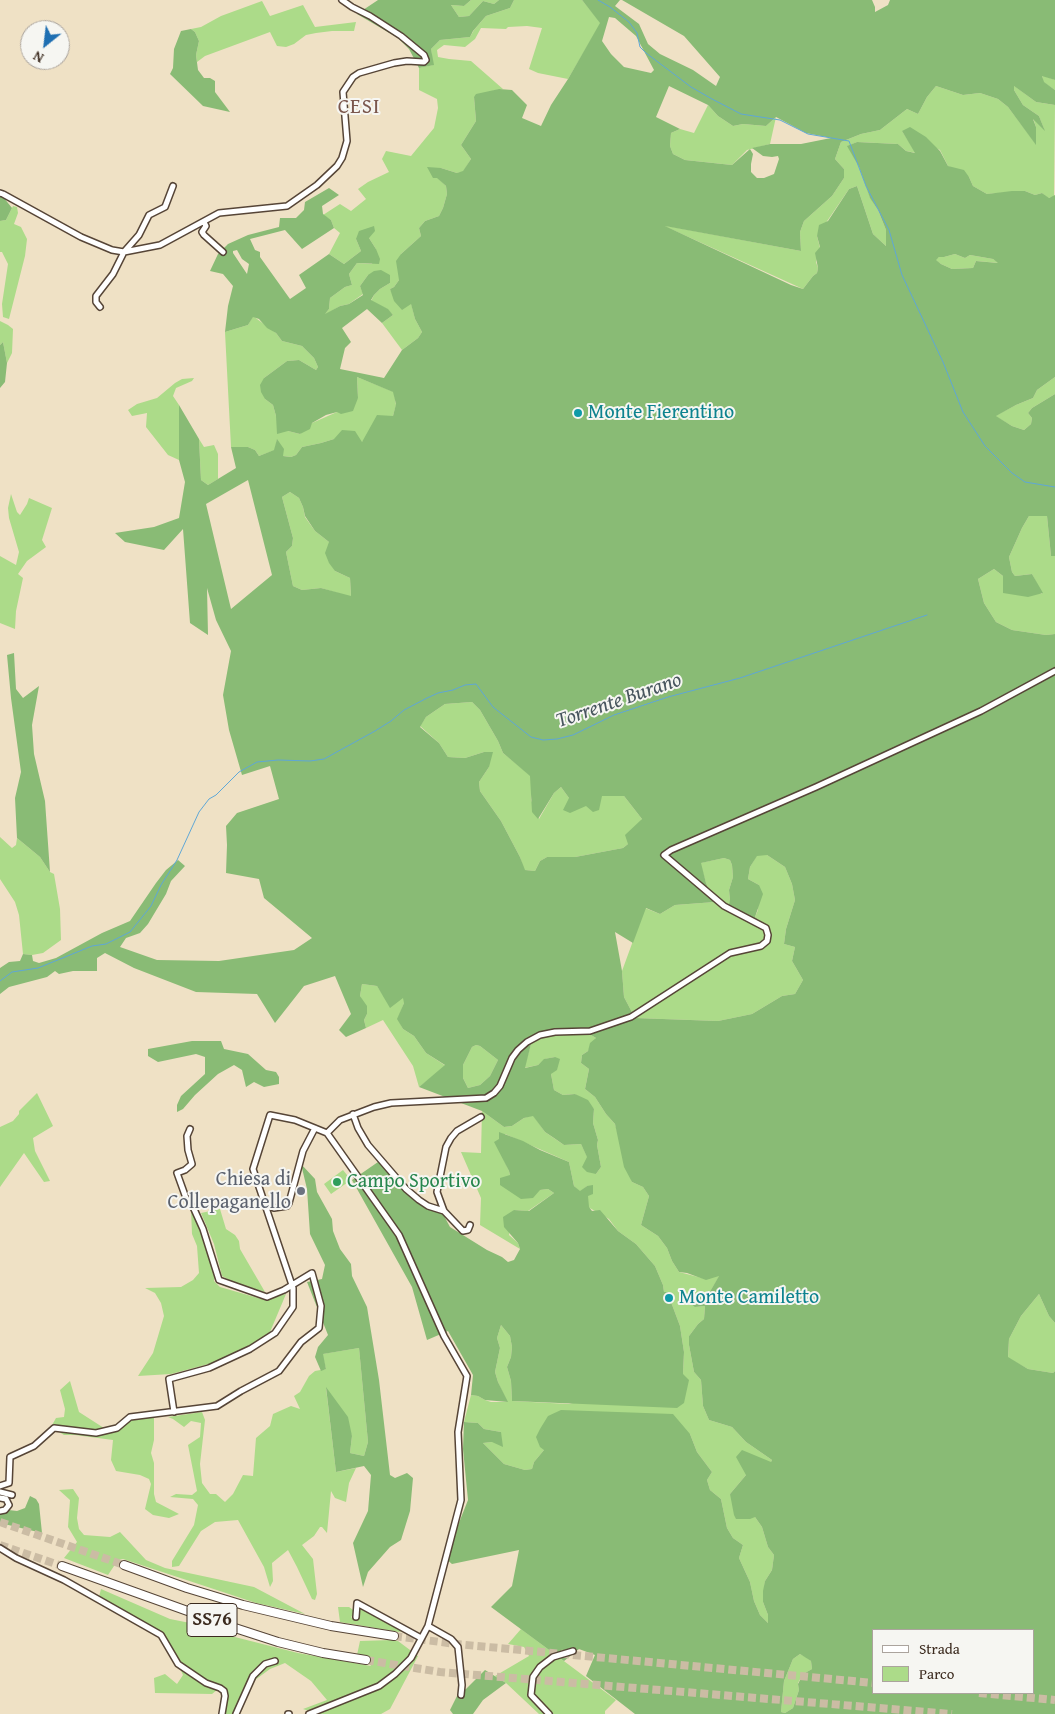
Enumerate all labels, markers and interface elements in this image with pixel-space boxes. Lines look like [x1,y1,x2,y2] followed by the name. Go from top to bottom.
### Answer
[20,20,70,70] north arrow
[29,46,47,68] text: N
[337,95,381,121] district label: CESI
[588,401,734,425] place label: Monte Fierentino
[572,407,584,419] marker: Monte Fierentino
[553,668,685,734] water label: Torrente Burano
[168,1168,291,1215] place label: Chiesa di Collepaganello
[347,1170,481,1194] place label: Campo Sportivo
[331,1176,343,1188] marker: Campo Sportivo
[295,1185,307,1197] marker: Chiesa di Collepaganello
[679,1286,819,1310] place label: Monte Camiletto
[663,1292,675,1304] marker: Monte Camiletto
[187,1604,237,1636] road number: SS76
[872,1629,1035,1694] legend
[919,1638,960,1659] text: Strada
[919,1663,954,1684] text: Parco

